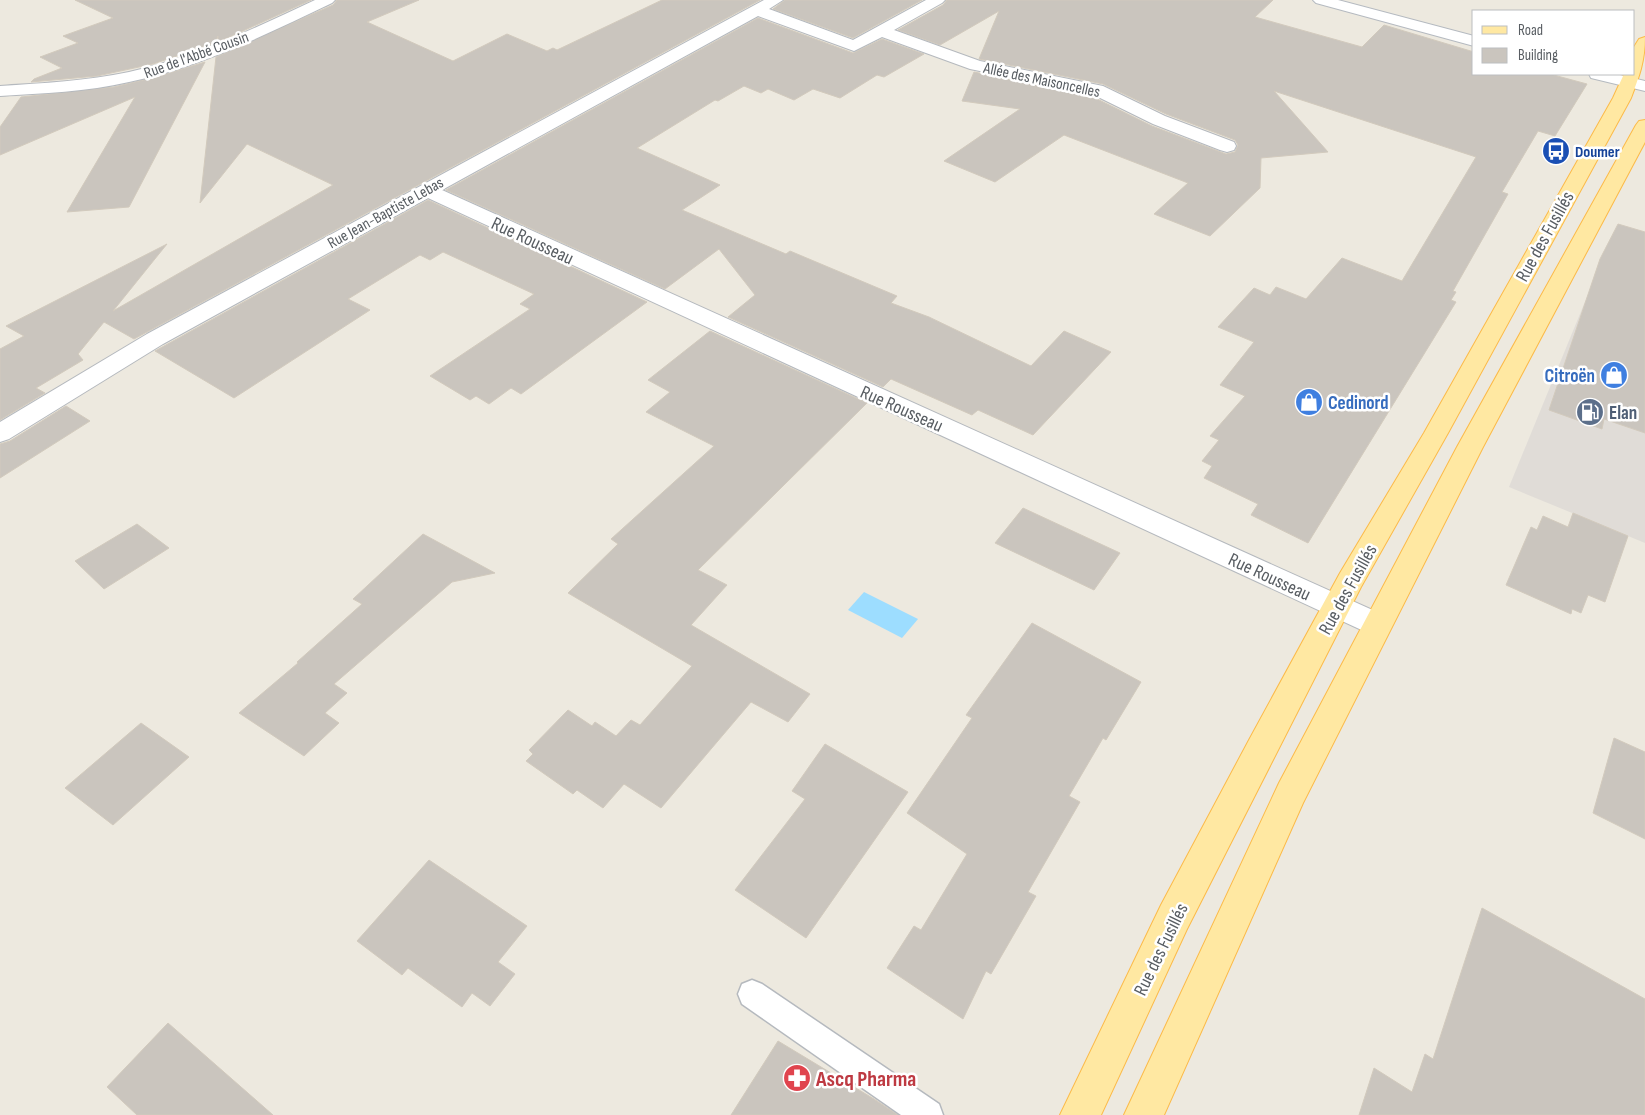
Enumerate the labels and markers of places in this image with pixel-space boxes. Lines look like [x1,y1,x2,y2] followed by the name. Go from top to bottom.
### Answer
[1541,136,1571,166] bus stop icon: Doumer
[1575,143,1620,162] place label: Doumer
[1599,360,1629,390] shop icon: Citroën
[1545,365,1595,388] place label: Citroën
[1294,387,1324,417] shop icon: Cedinord
[1328,392,1389,415] place label: Cedinord
[1575,397,1605,427] fuel station icon: Elan
[1609,402,1637,425] place label: Elan
[782,1063,812,1093] pharmacy icon: Ascq Pharma
[815,1066,916,1093] place label: Ascq Pharma

